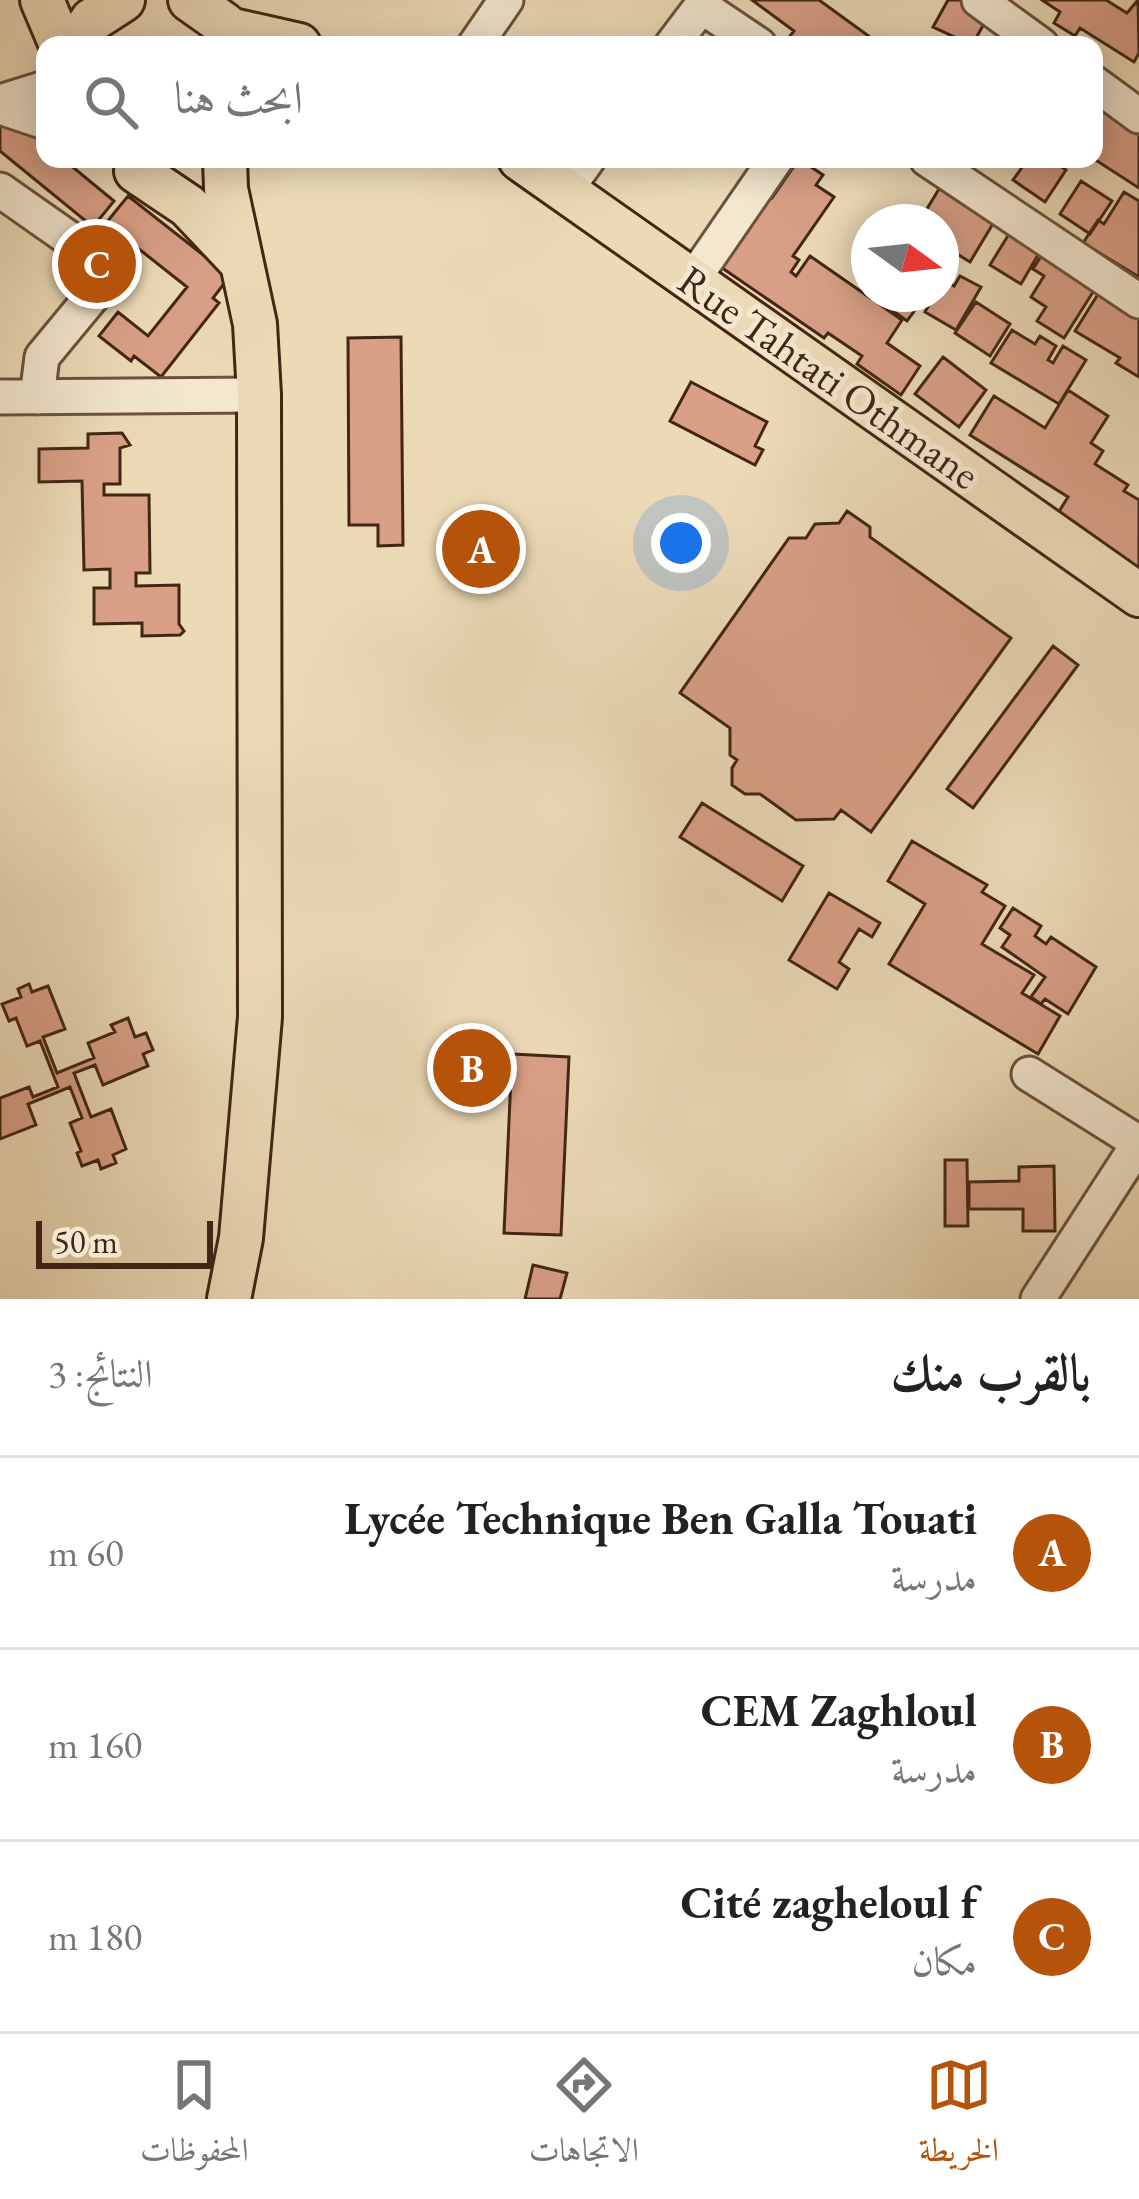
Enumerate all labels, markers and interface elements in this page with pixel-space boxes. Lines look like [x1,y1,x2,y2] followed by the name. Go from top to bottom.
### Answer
[36,36,1103,168] search box
[174,68,303,126] text: ابحث هنا
[78,69,144,135] icon: search
[851,204,959,312] north arrow
[58,219,136,309] pin: C
[668,252,990,502] street label: Rue Tahtati Othmane
[442,504,520,594] pin: A
[651,513,711,573] your location
[433,1023,511,1113] pin: B
[36,1215,213,1268] scale bar
[54,1220,118,1263] text: 50 m
[890,1339,1091,1405] text: بالقرب منك
[48,1348,153,1399] text: النتائج: 3
[344,1489,977,1547] text: Lycée Technique Ben Galla Touati
[48,1527,124,1578] text: 60 m
[1038,1527,1066,1578] text: A
[891,1552,977,1603] text: مدرسة
[701,1681,977,1739] text: CEM Zaghloul
[48,1719,142,1770] text: 160 m
[1040,1719,1064,1770] text: B
[891,1744,977,1795] text: مدرسة
[681,1873,977,1931] text: Cité zagheloul f
[48,1911,142,1962] text: 180 m
[1038,1911,1066,1962] text: C
[912,1936,977,1987] text: مكان
[140,2052,249,2182] tab: المحفوظات
[529,2052,639,2182] tab: الاتجاهات
[919,2052,999,2182] tab: الخريطة

